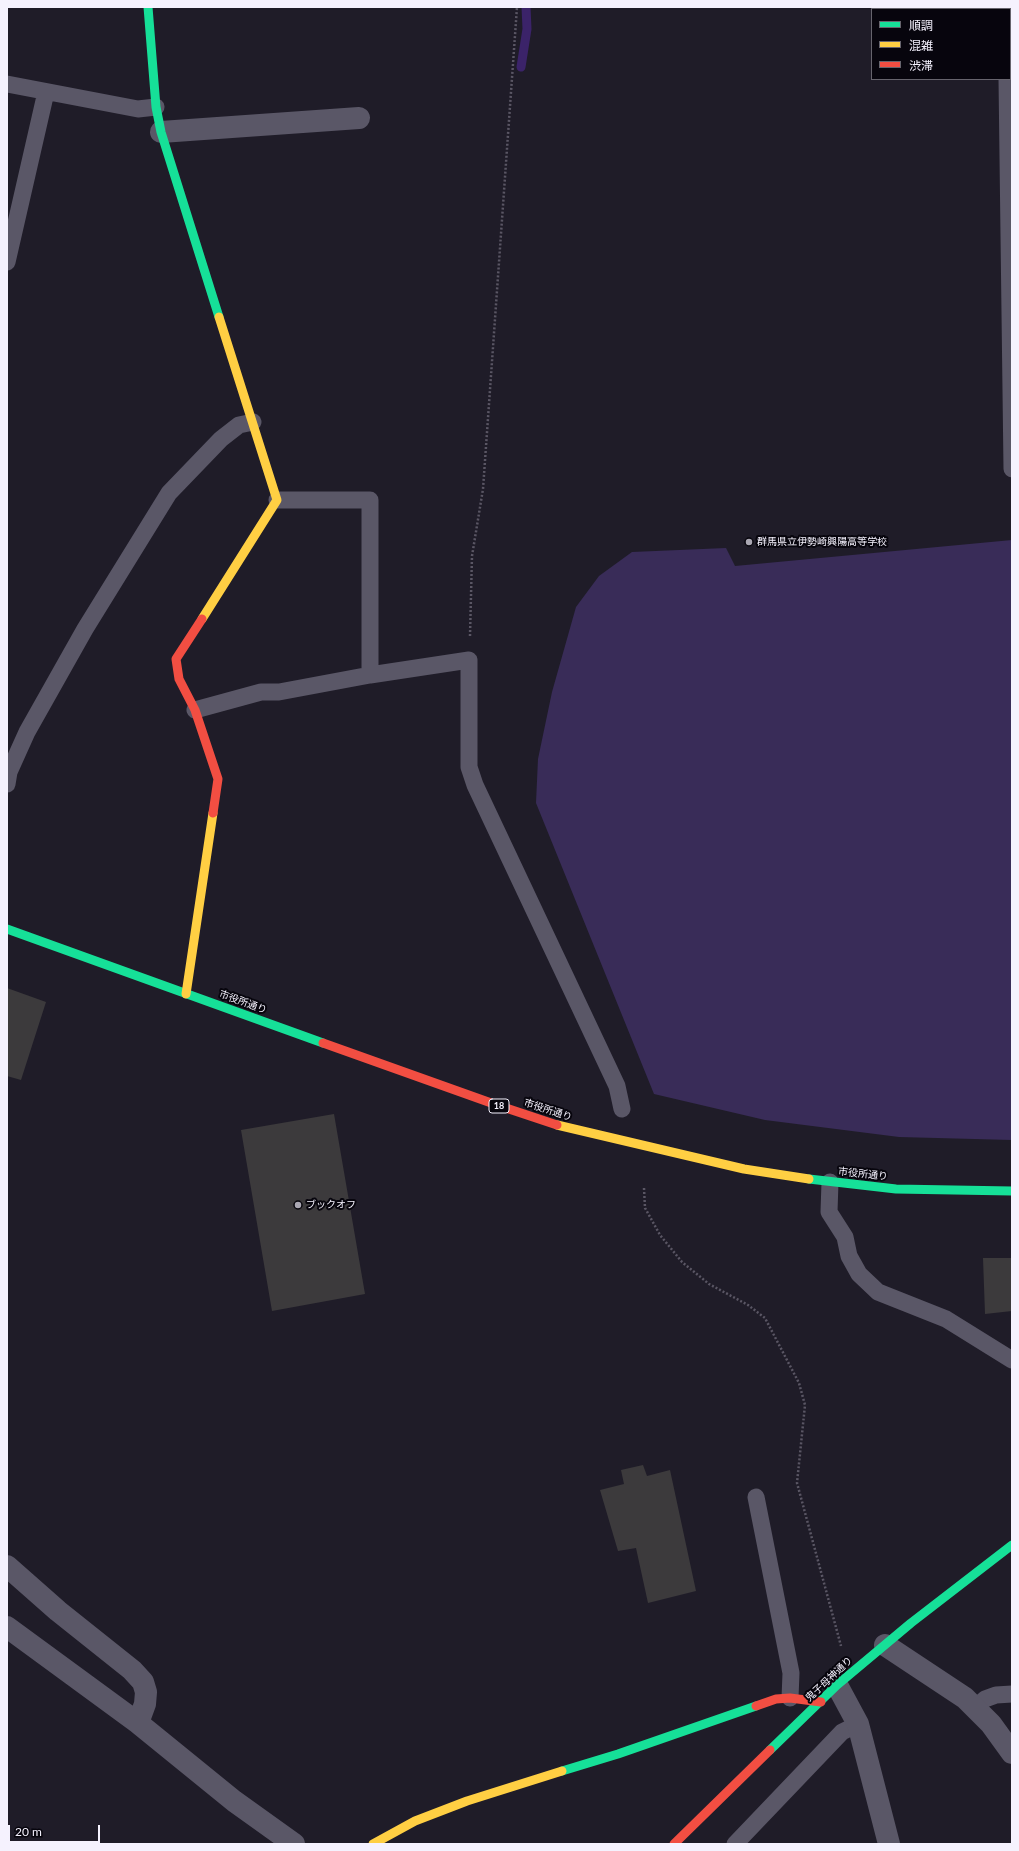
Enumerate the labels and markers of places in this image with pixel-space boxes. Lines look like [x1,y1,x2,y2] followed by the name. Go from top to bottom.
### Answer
[757,536,887,548] place label: 群馬県立伊勢崎興陽高等学校
[744,537,754,547] marker: 群馬県立伊勢崎興陽高等学校
[306,1199,356,1211] place label: ブックオフ
[293,1200,303,1210] marker: ブックオフ

